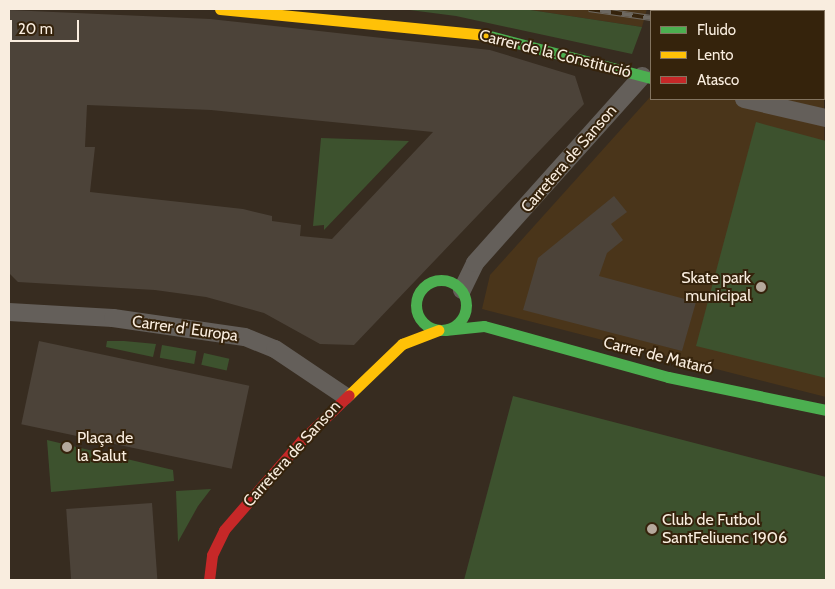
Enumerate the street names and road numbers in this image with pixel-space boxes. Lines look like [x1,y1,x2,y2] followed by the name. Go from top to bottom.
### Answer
[477,26,633,82] street label: Carrer de la Constitució
[517,101,621,217] street label: Carretera de Sanson
[131,312,239,346] street label: Carrer d' Europa
[601,333,715,379] street label: Carrer de Mataró
[239,397,345,511] street label: Carretera de Sanson

